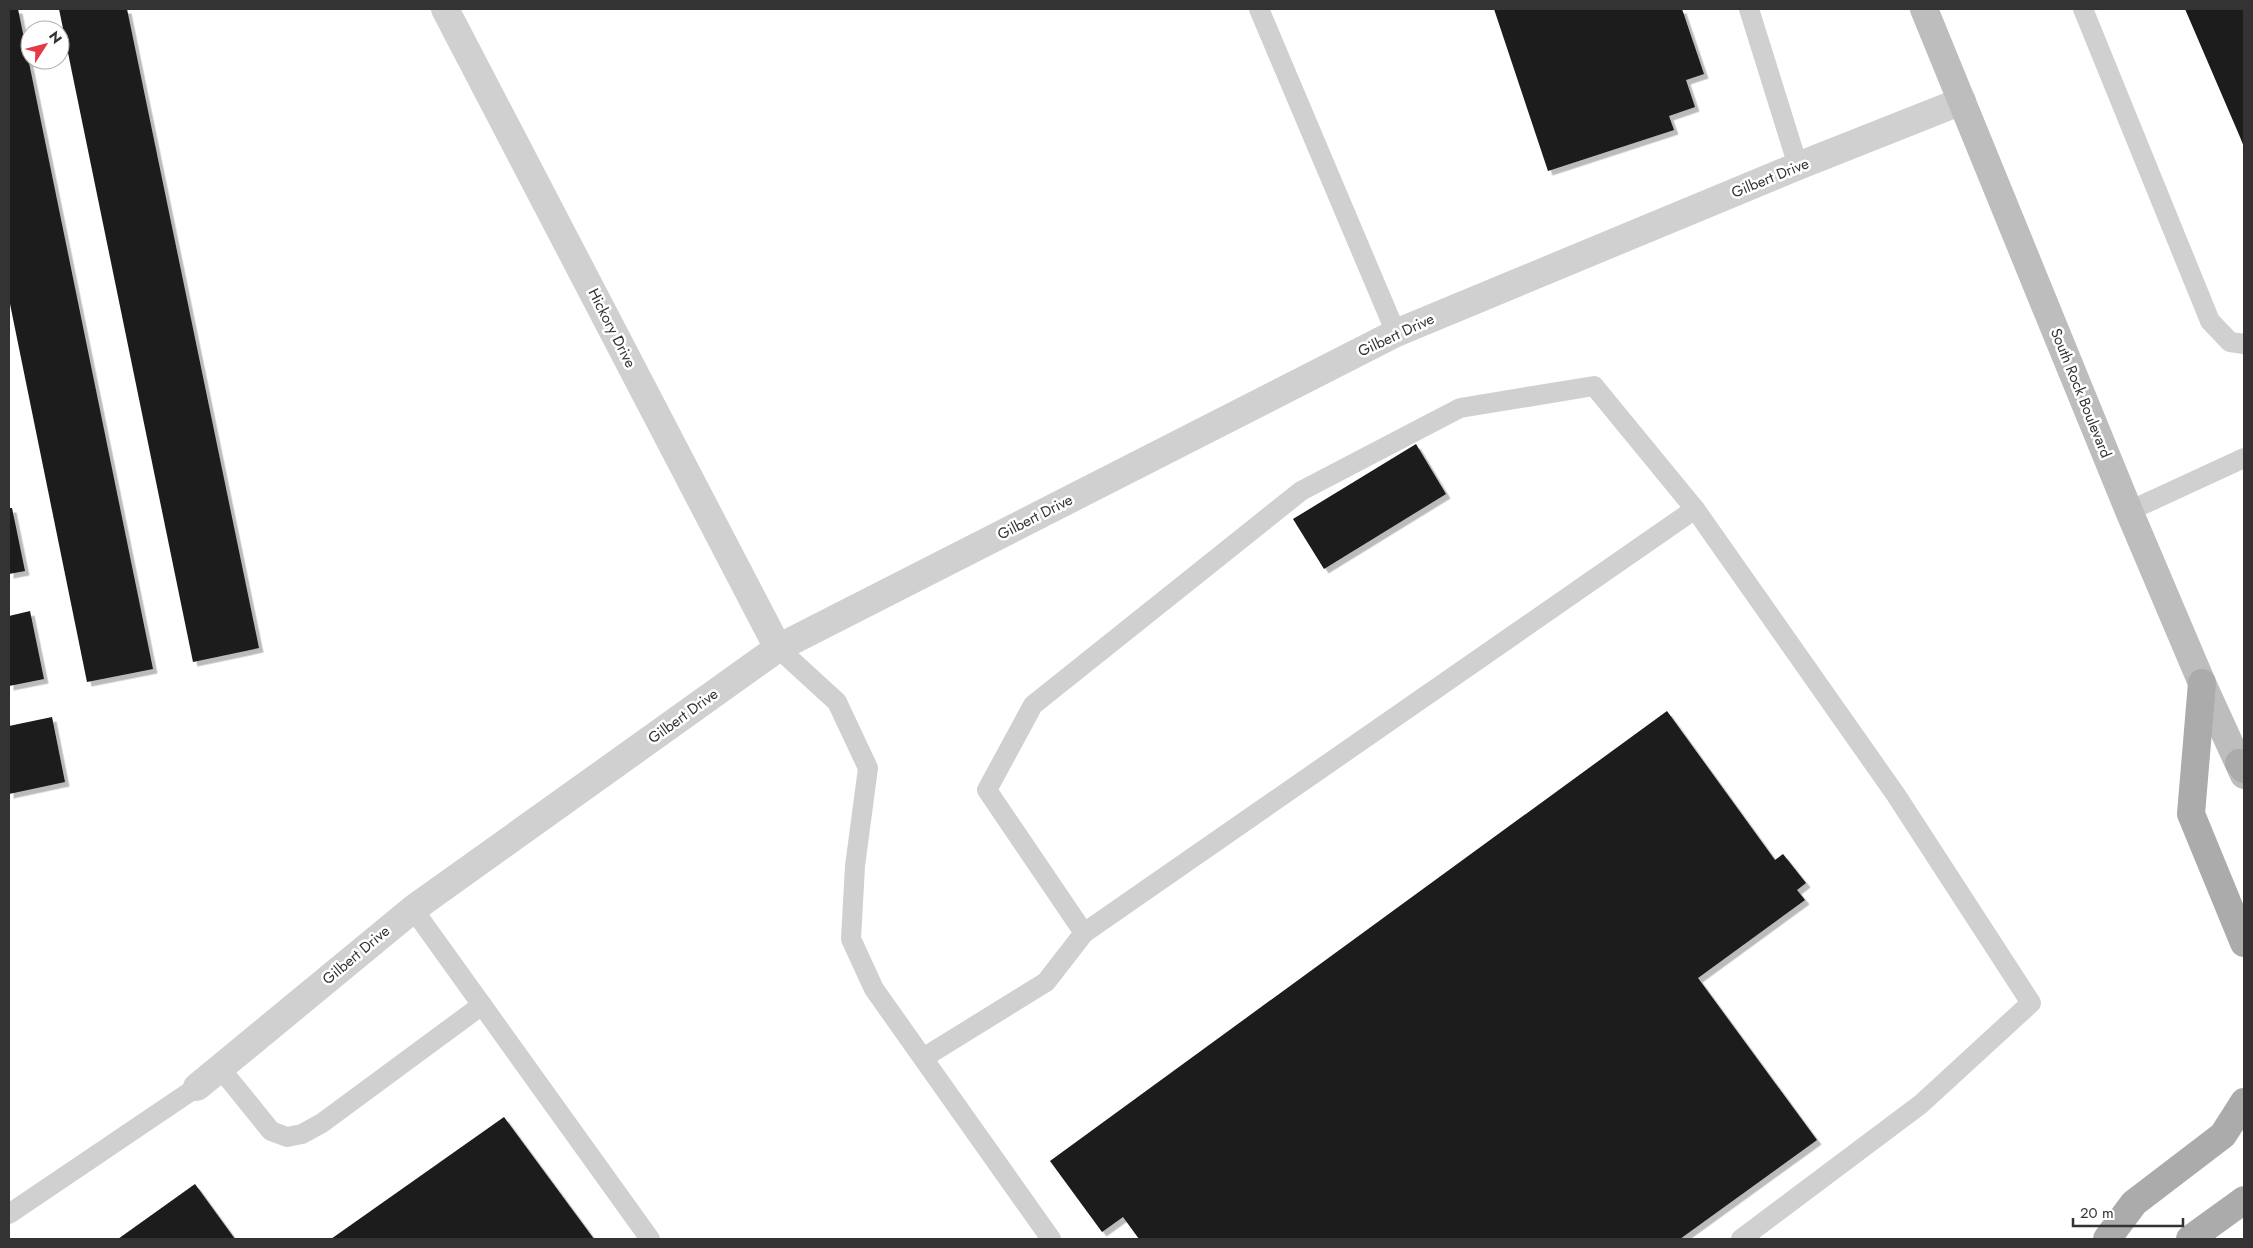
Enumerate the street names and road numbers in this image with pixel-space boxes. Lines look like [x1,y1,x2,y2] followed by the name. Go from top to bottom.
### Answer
[1728,152,1812,204] street label: Gilbert Drive
[583,285,642,372] street label: Hickory Drive
[1354,308,1438,362] street label: Gilbert Drive
[2045,325,2117,461] street label: South Rock Boulevard
[994,488,1077,545] street label: Gilbert Drive
[643,683,723,749] street label: Gilbert Drive
[318,920,395,990] street label: Gilbert Drive

